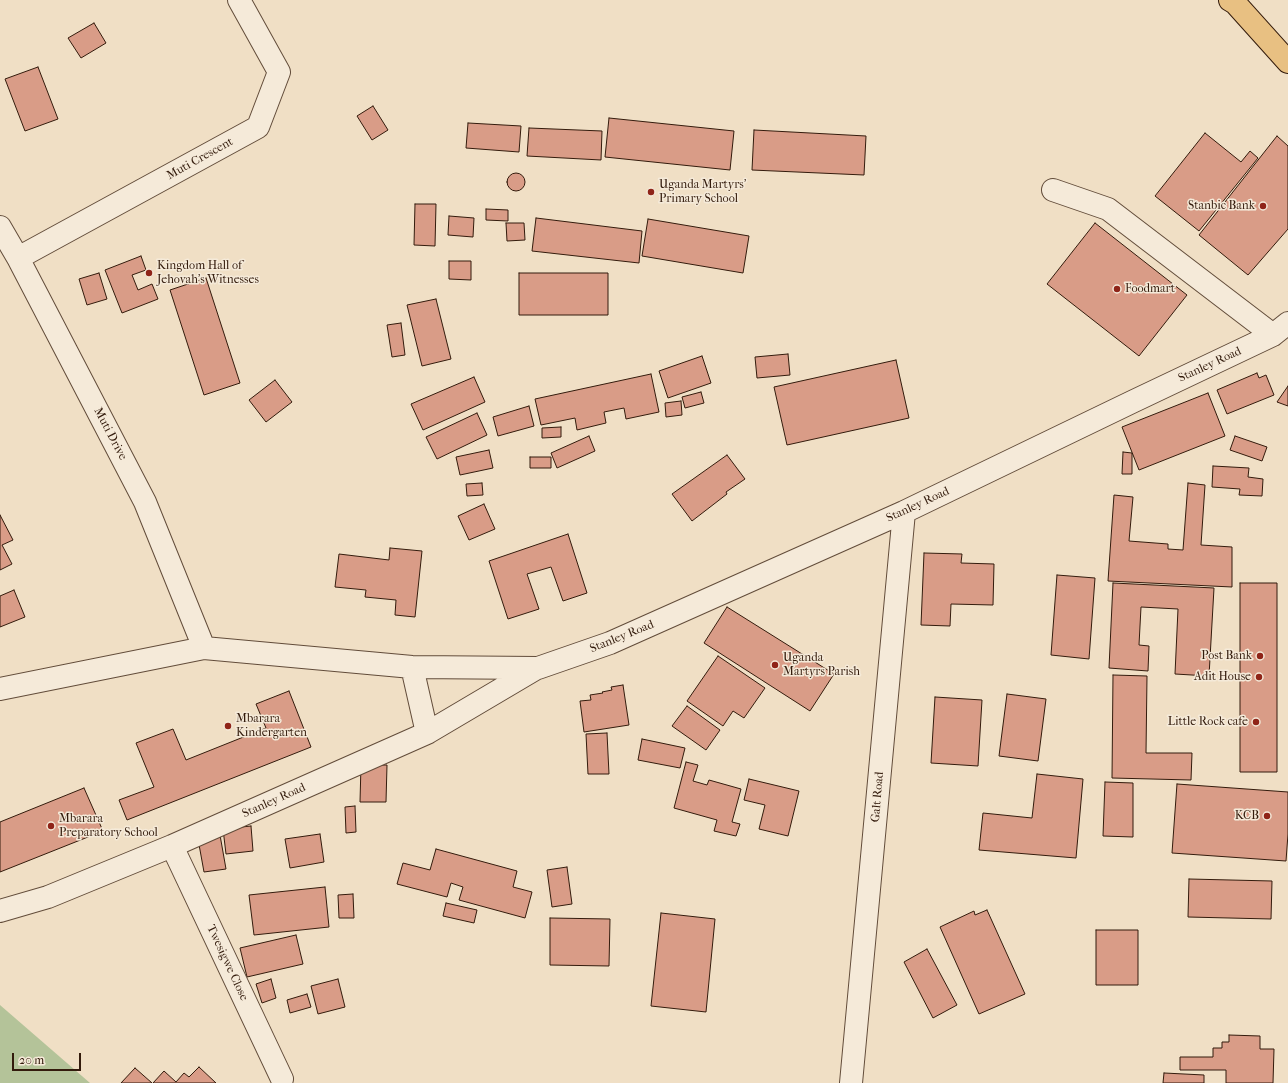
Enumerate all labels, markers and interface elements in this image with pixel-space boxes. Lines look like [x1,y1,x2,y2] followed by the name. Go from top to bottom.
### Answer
[164,135,236,183] street label: Muti Crescent
[659,178,746,206] place label: Uganda Martyrs' Primary School
[646,187,656,197] marker: Uganda Martyrs' Primary School
[1188,199,1255,213] place label: Stanbic Bank
[1258,201,1268,211] marker: Stanbic Bank
[157,259,259,287] place label: Kingdom Hall of Jehovah's Witnesses
[144,268,154,278] marker: Kingdom Hall of Jehovah's Witnesses
[1125,282,1175,296] place label: Foodmart
[1112,284,1122,294] marker: Foodmart
[1176,344,1244,386] street label: Stanley Road
[90,405,130,463] street label: Muti Drive
[884,484,952,526] street label: Stanley Road
[588,618,656,656] street label: Stanley Road
[1201,649,1252,663] place label: Post Bank
[783,651,860,679] place label: Uganda Martyrs Parish
[1255,651,1265,661] marker: Post Bank
[770,660,780,670] marker: Uganda Martyrs Parish
[1194,670,1251,684] place label: Adit House
[1254,672,1264,682] marker: Adit House
[236,712,307,740] place label: Mbarara Kindergarten
[1168,715,1248,729] place label: Little Rock cafe
[1251,717,1261,727] marker: Little Rock cafe
[223,721,233,731] marker: Mbarara Kindergarten
[869,771,887,823] street label: Galt Road
[240,781,308,821] street label: Stanley Road
[1235,809,1259,823] place label: KCB
[1262,811,1272,821] marker: KCB
[59,812,158,840] place label: Mbarara Preparatory School
[46,821,56,831] marker: Mbarara Preparatory School
[203,923,251,1003] street label: Twesigwe Close
[14,1045,83,1071] scale bar
[19,1053,44,1067] text: 20 m

